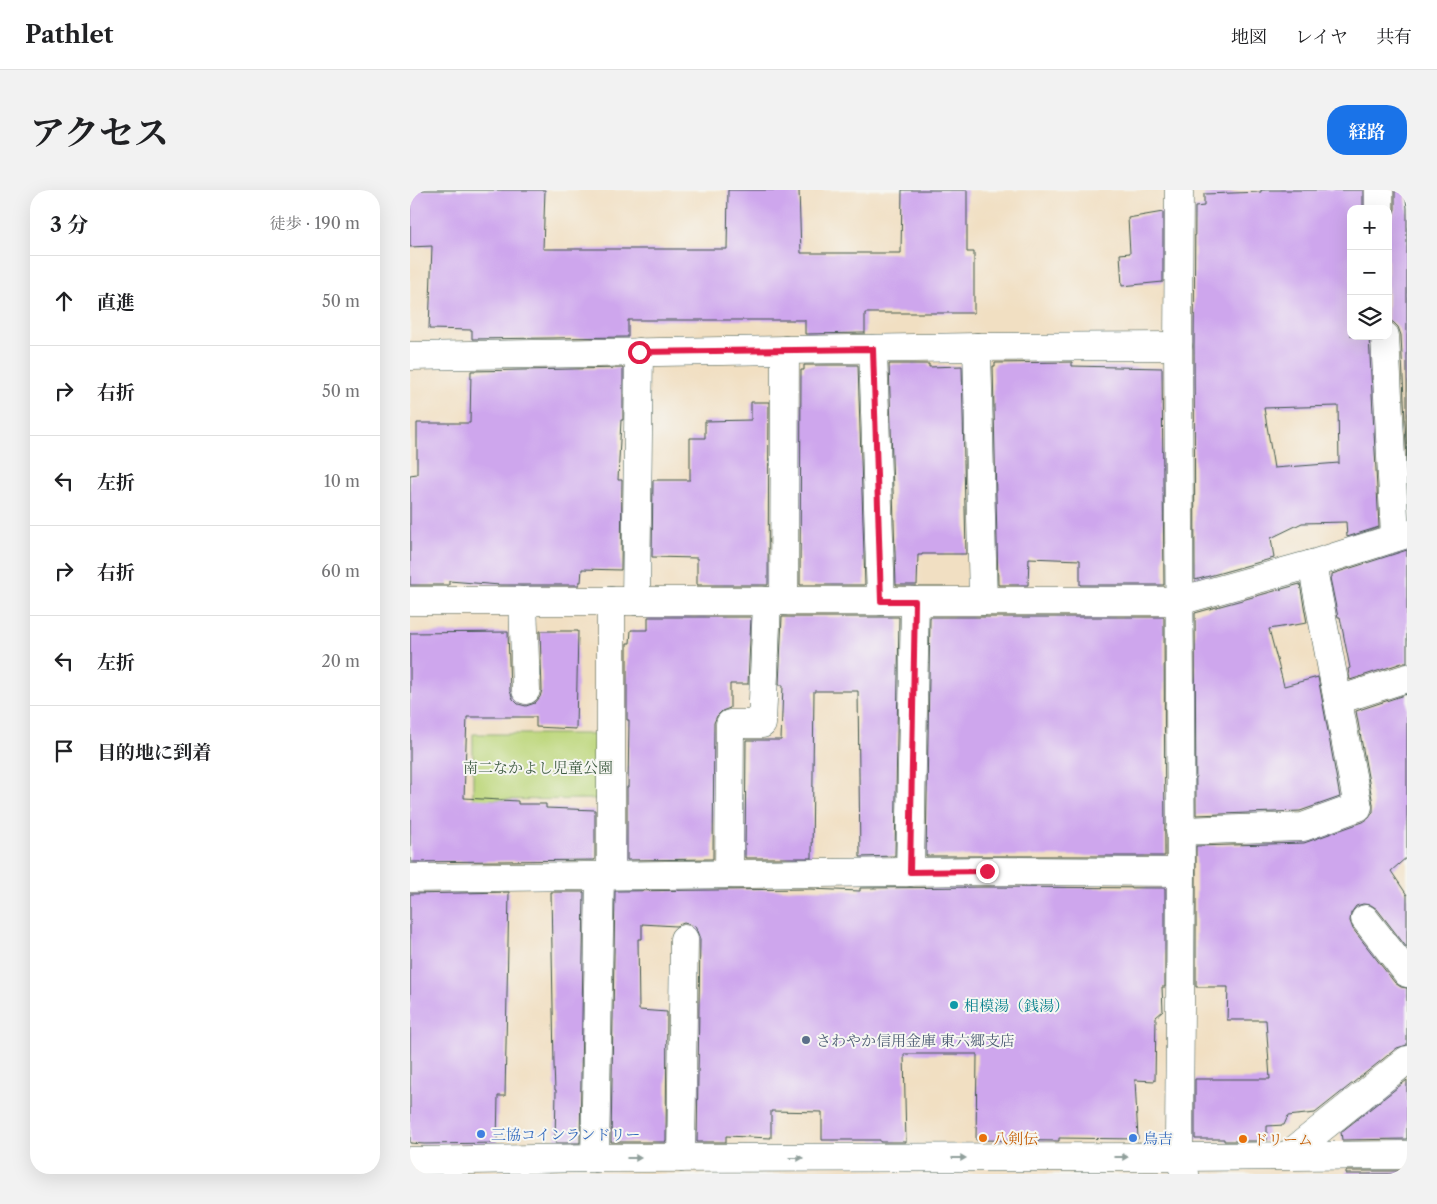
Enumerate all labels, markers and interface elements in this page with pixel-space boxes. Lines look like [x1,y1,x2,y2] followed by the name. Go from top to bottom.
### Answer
[25,20,113,49] text: Pathlet
[1231,26,1267,48] text: 地図
[1295,26,1348,48] text: レイヤ
[1376,26,1412,48] text: 共有
[1327,105,1407,155] button: 経路
[30,111,169,154] text: アクセス
[1347,205,1392,340] map controls
[1347,205,1392,250] button: +
[50,212,88,237] text: 3 分
[270,213,360,233] text: 徒歩 · 190 m
[1347,250,1392,295] button: −
[50,287,78,315] icon: ahead
[97,291,135,314] text: 直進
[322,291,360,311] text: 50 m
[1347,295,1392,340] button: layers
[628,341,651,364] route start
[50,377,78,405] icon: right
[97,381,135,404] text: 右折
[322,381,360,401] text: 50 m
[50,467,78,495] icon: left
[97,471,135,494] text: 左折
[324,471,360,491] text: 10 m
[50,557,78,585] icon: right
[97,561,135,584] text: 右折
[321,561,360,581] text: 60 m
[50,647,78,675] icon: left
[97,651,135,674] text: 左折
[321,651,360,671] text: 20 m
[50,737,78,765] icon: arrive
[97,741,211,764] text: 目的地に到着
[463,758,613,777] park label: 南二なかよし児童公園
[976,860,999,883] route end
[964,996,1069,1015] place label: 相模湯（銭湯）
[948,999,960,1011] marker: 相模湯（銭湯）
[816,1031,1015,1050] place label: さわやか信用金庫 東六郷支店
[800,1034,812,1046] marker: さわやか信用金庫 東六郷支店
[491,1125,641,1144] place label: 三協コインランドリー
[475,1128,487,1140] marker: 三協コインランドリー
[993,1129,1038,1148] place label: 八剣伝
[1143,1129,1173,1148] place label: 鳥吉
[1253,1130,1313,1149] place label: ドリーム
[977,1132,989,1144] marker: 八剣伝
[1127,1132,1139,1144] marker: 鳥吉
[1237,1133,1249,1145] marker: ドリーム
[1113,1153,1129,1161] one-way arrow
[626,1154,642,1162] one-way arrow
[788,1154,804,1162] one-way arrow
[951,1154,967,1162] one-way arrow

